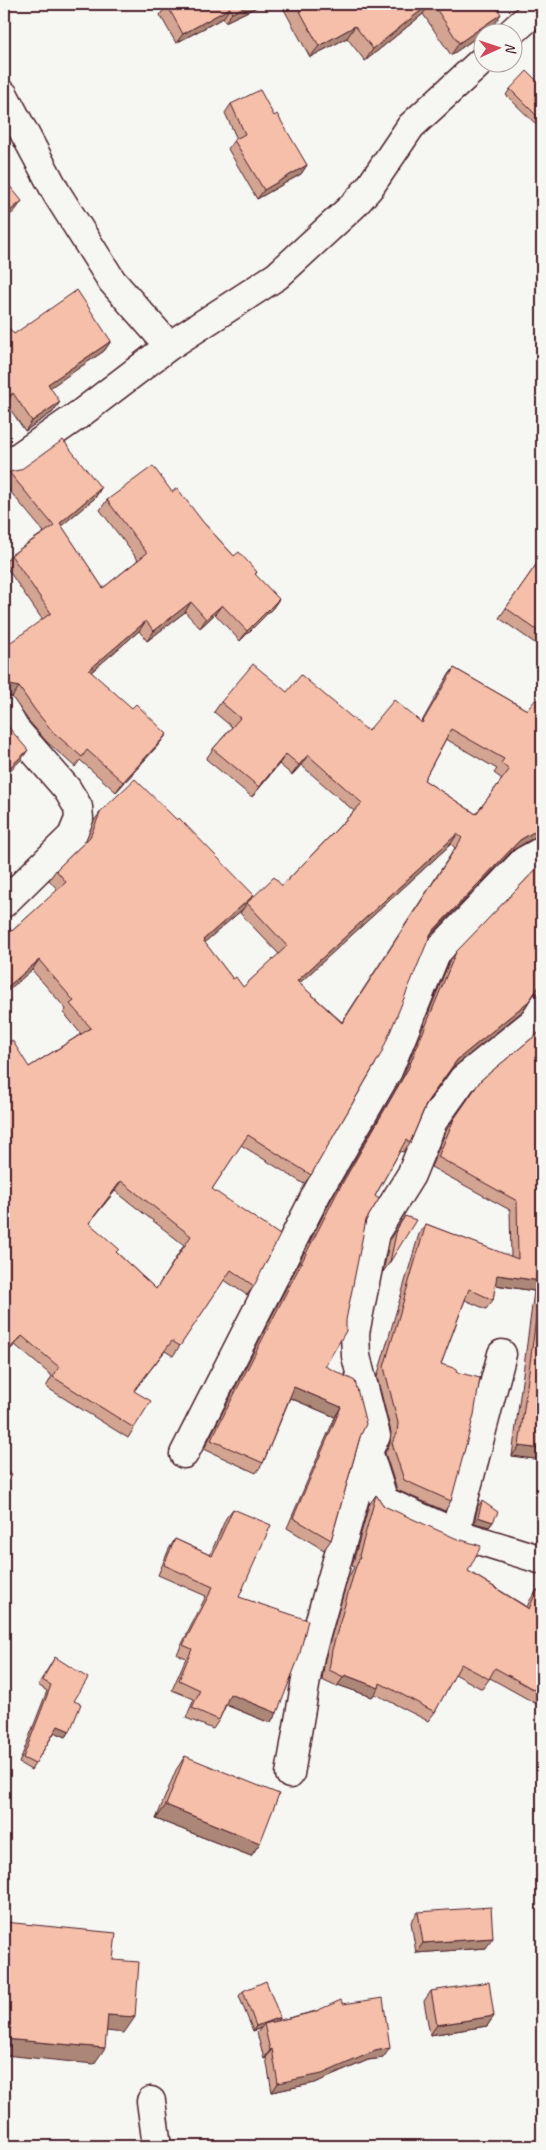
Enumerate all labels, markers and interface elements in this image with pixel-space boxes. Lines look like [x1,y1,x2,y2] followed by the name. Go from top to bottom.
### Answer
[474,22,524,72] north arrow
[502,43,519,54] text: N

